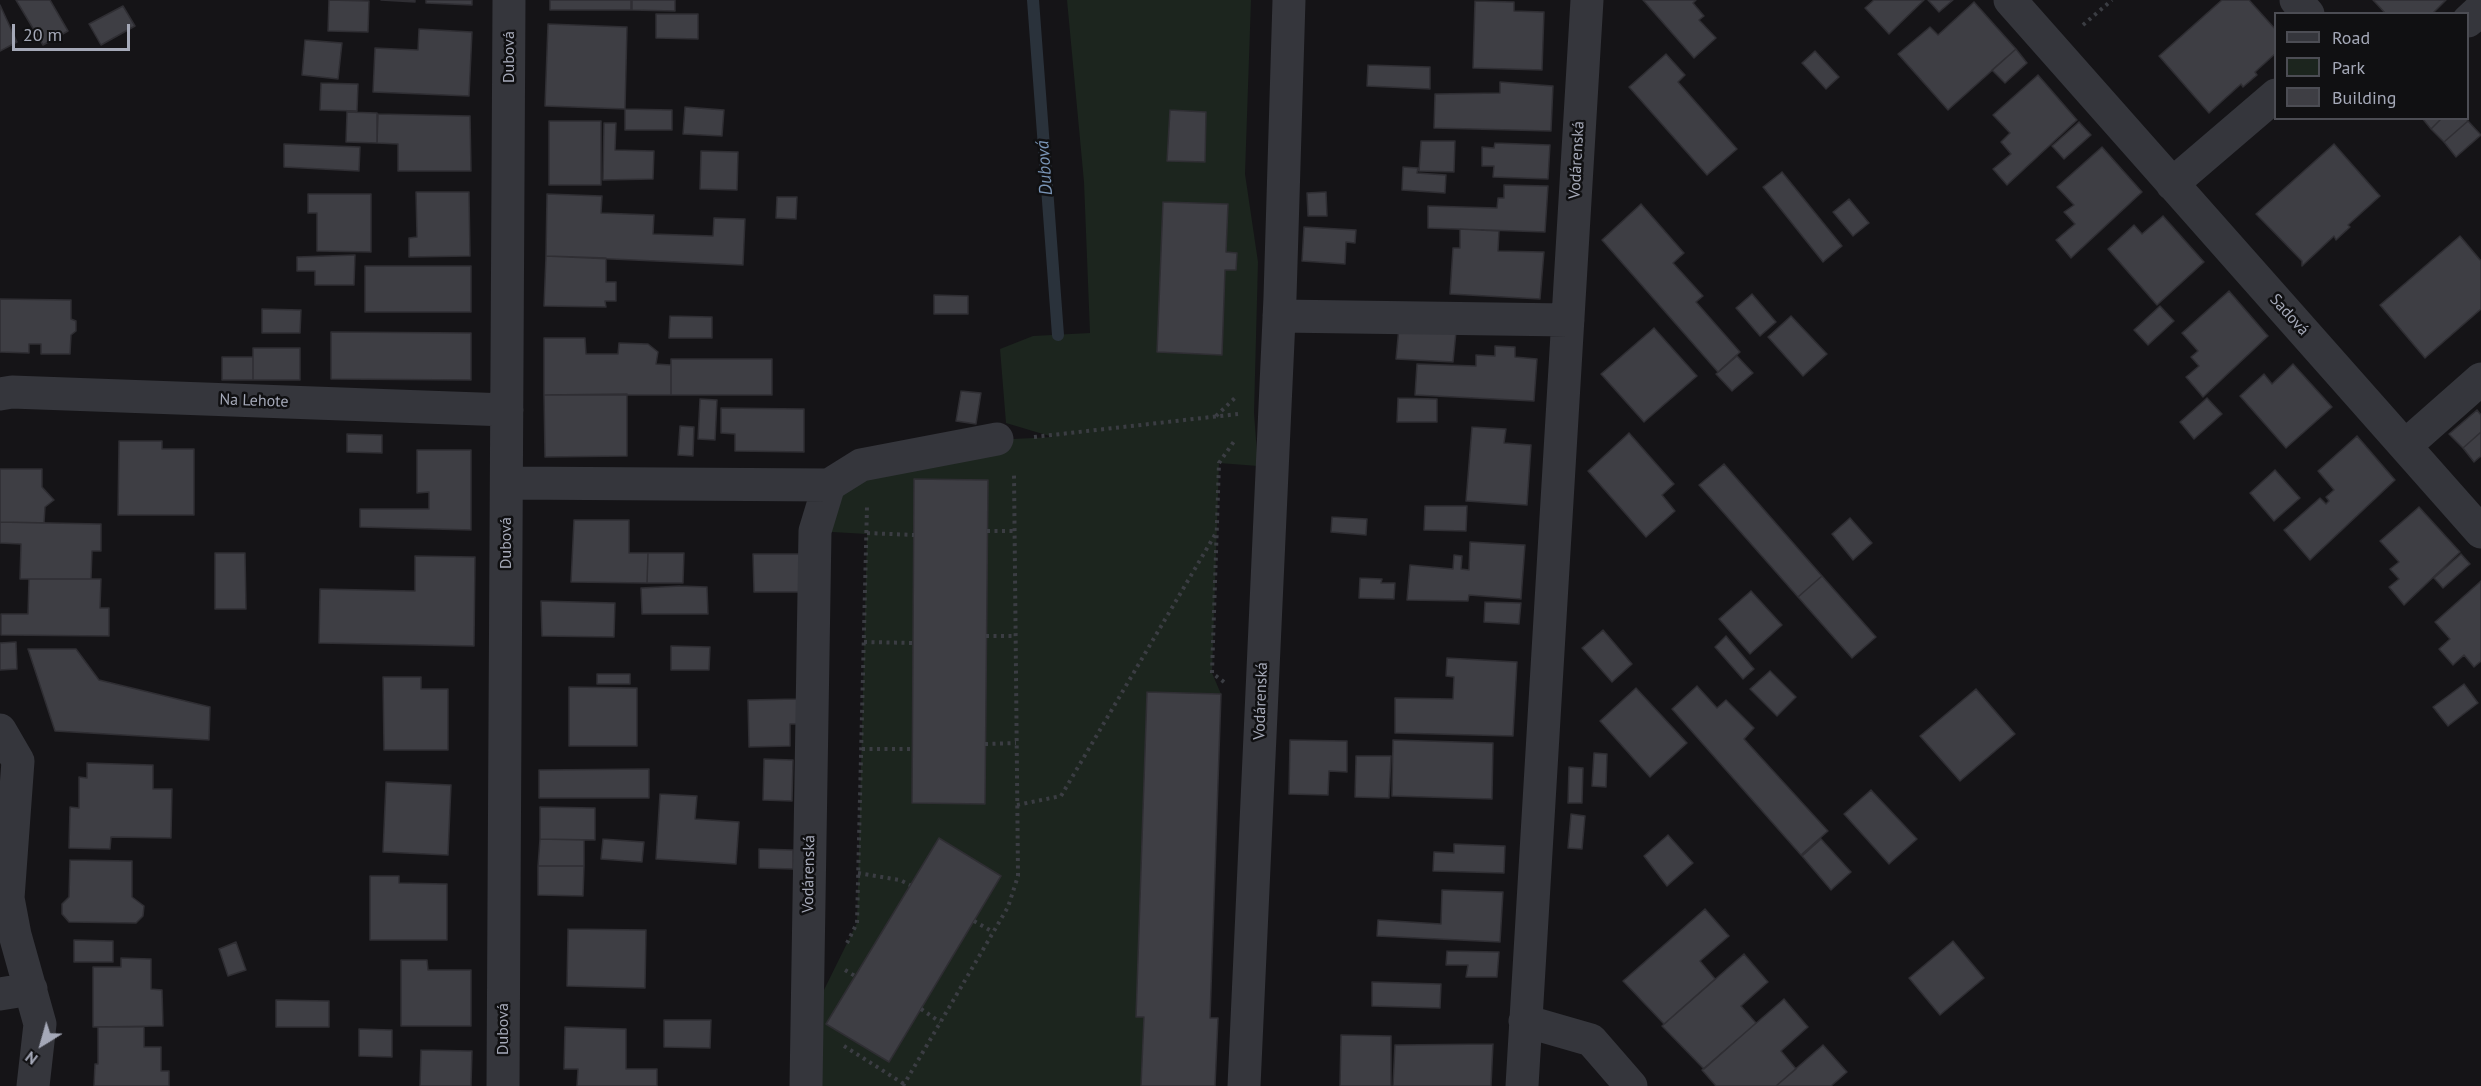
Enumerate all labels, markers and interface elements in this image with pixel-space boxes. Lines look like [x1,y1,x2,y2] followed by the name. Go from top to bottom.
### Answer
[15,12,134,50] scale bar
[2274,12,2469,120] legend
[23,23,62,46] text: 20 m
[2332,26,2370,49] text: Road
[499,31,519,83] street label: Dubová
[2332,56,2365,79] text: Park
[2332,86,2396,109] text: Building
[1565,121,1589,199] street label: Vodárenská
[1032,140,1058,196] water label: Dubová
[2265,290,2313,340] street label: Sadová
[219,390,289,412] street label: Na Lehote
[496,517,516,569] street label: Dubová
[1250,662,1272,740] street label: Vodárenská
[799,835,819,913] street label: Vodárenská
[493,1003,513,1055] street label: Dubová
[12,1014,72,1074] north arrow
[21,1047,41,1070] text: N

